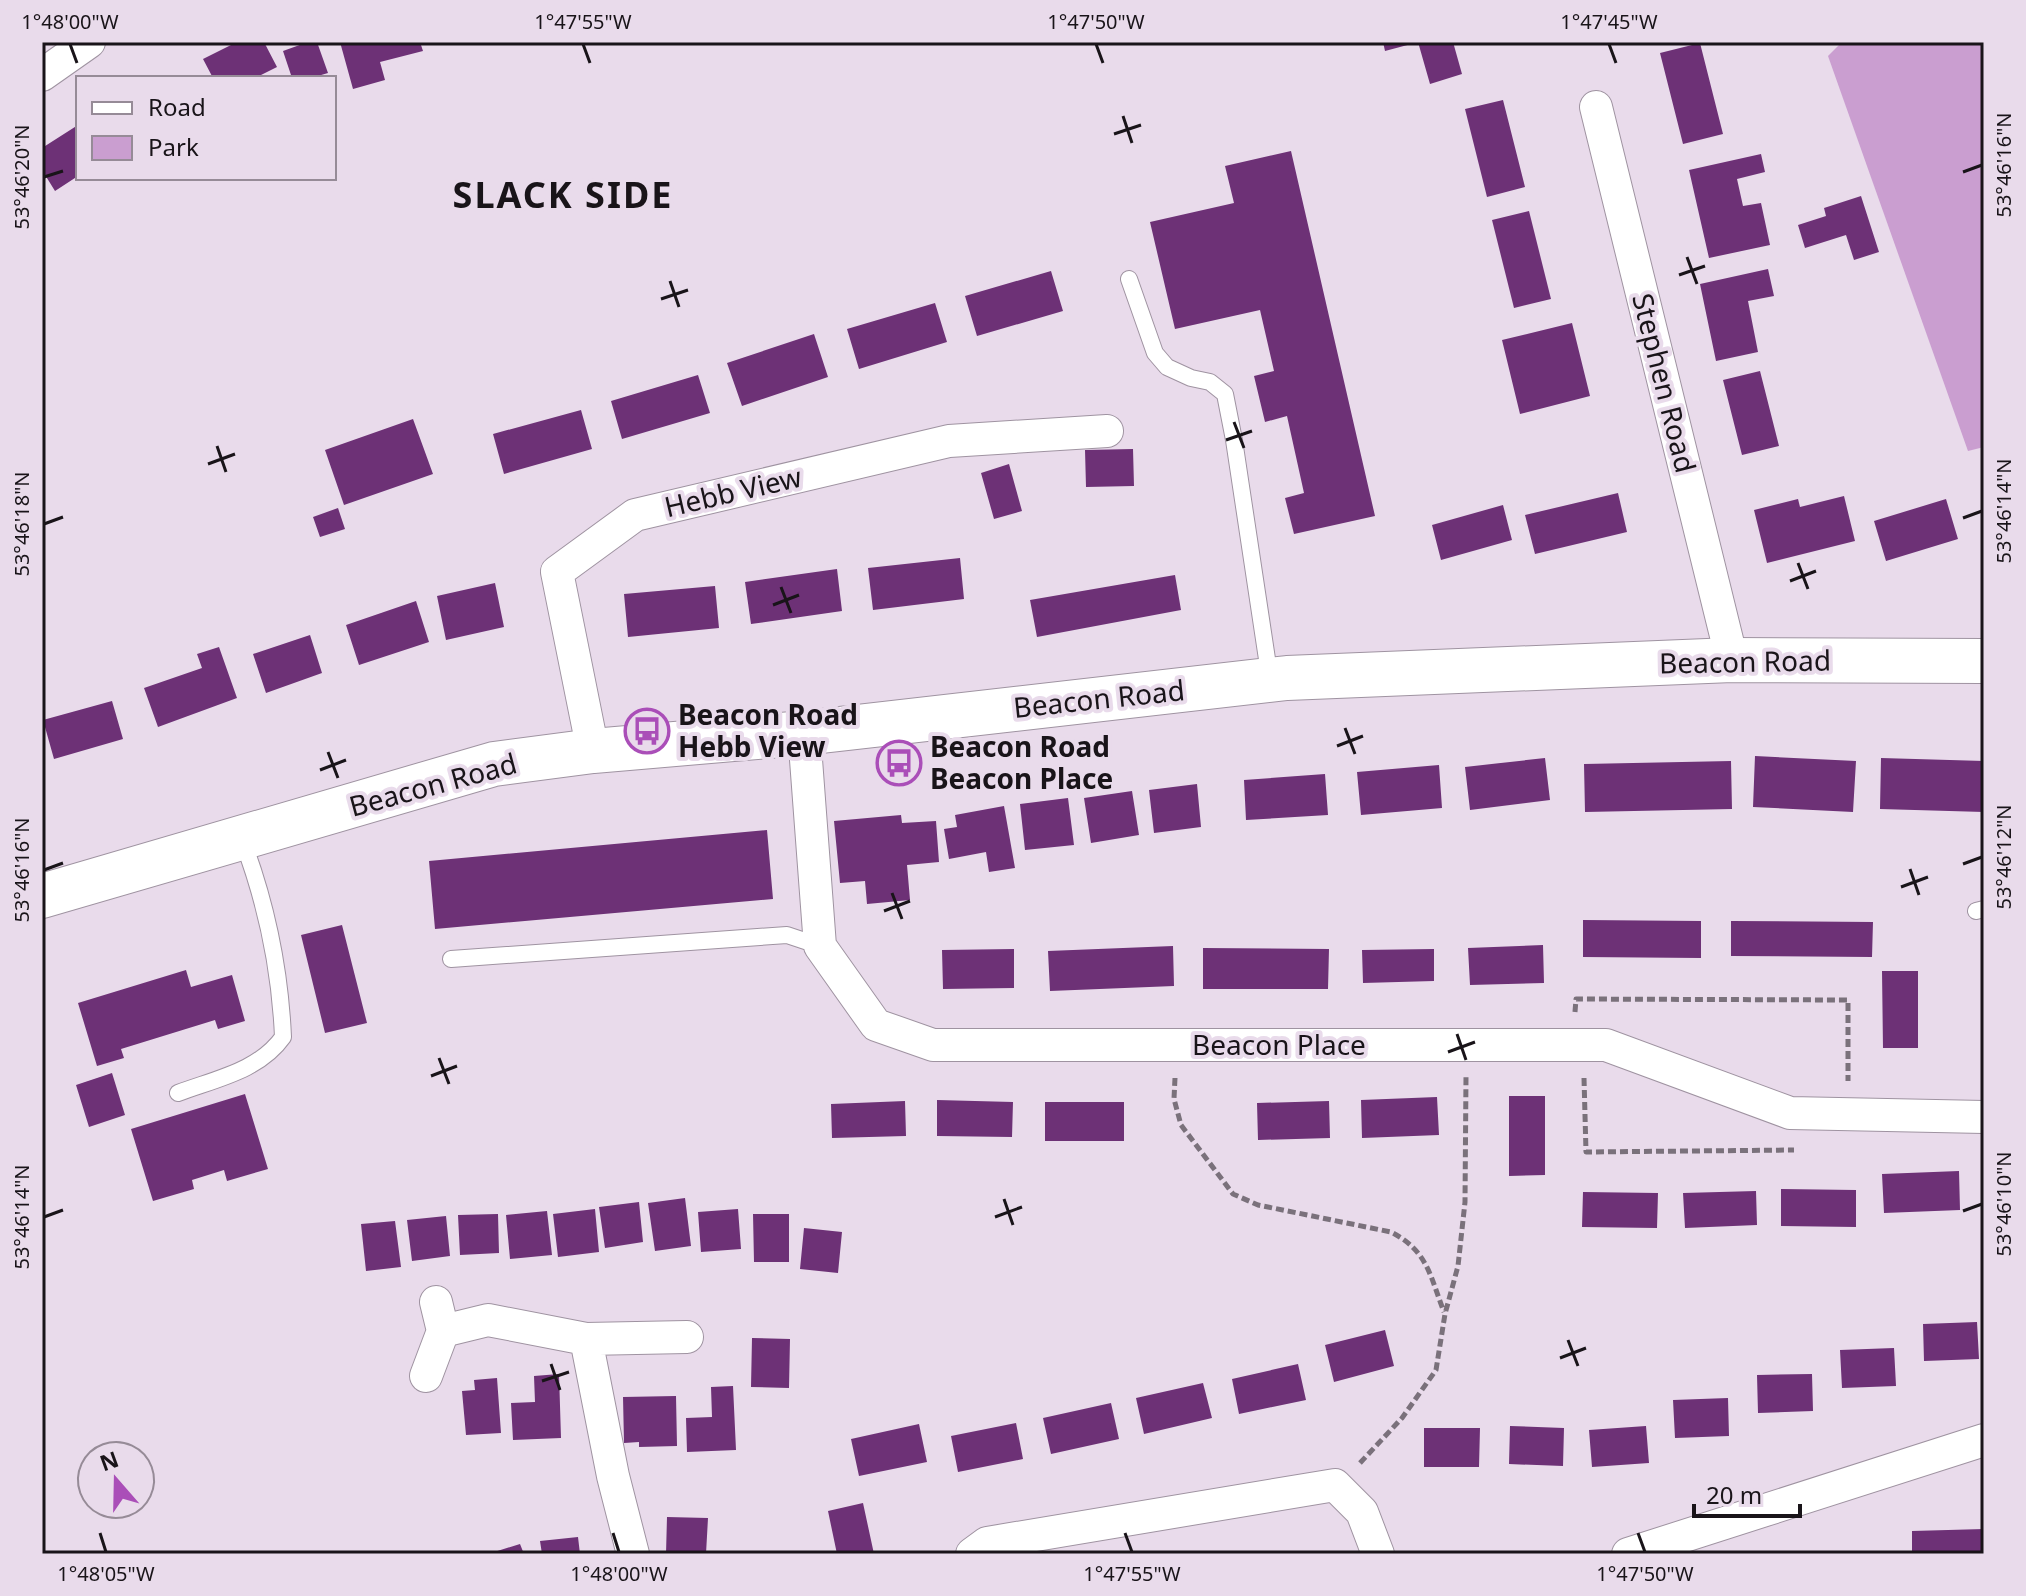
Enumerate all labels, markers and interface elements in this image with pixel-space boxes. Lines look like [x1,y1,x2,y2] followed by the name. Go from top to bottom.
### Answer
[21,8,119,35] text: 1°48'00"W
[534,8,632,35] text: 1°47'55"W
[1047,8,1145,35] text: 1°47'50"W
[1560,8,1658,35] text: 1°47'45"W
[76,76,336,180] legend
[148,90,206,123] text: Road
[1990,112,2017,218] text: 53°46'16"N
[8,124,35,230] text: 53°46'20"N
[148,130,199,163] text: Park
[453,170,673,219] district label: SLACK SIDE
[1624,289,1706,476] street label: Stephen Road
[661,457,805,525] street label: Hebb View
[1990,458,2017,564] text: 53°46'14"N
[8,471,35,577] text: 53°46'18"N
[1659,641,1831,681] street label: Beacon Road
[1011,670,1186,726] street label: Beacon Road
[678,695,858,765] place label: Beacon Road Hebb View
[623,707,671,755] bus stop icon: Beacon Road Hebb View
[930,727,1113,797] place label: Beacon Road Beacon Place
[875,739,923,787] bus stop icon: Beacon Road Beacon Place
[345,743,521,825] street label: Beacon Road
[1990,804,2017,910] text: 53°46'12"N
[8,817,35,923] text: 53°46'16"N
[1192,1025,1366,1063] street label: Beacon Place
[1990,1151,2017,1257] text: 53°46'10"N
[8,1164,35,1270] text: 53°46'14"N
[76,1440,156,1520] north arrow
[95,1443,122,1477] text: N
[1694,1468,1800,1518] scale bar
[1706,1478,1762,1511] text: 20 m
[57,1560,155,1587] text: 1°48'05"W
[570,1560,668,1587] text: 1°48'00"W
[1083,1560,1181,1587] text: 1°47'55"W
[1596,1560,1694,1587] text: 1°47'50"W

